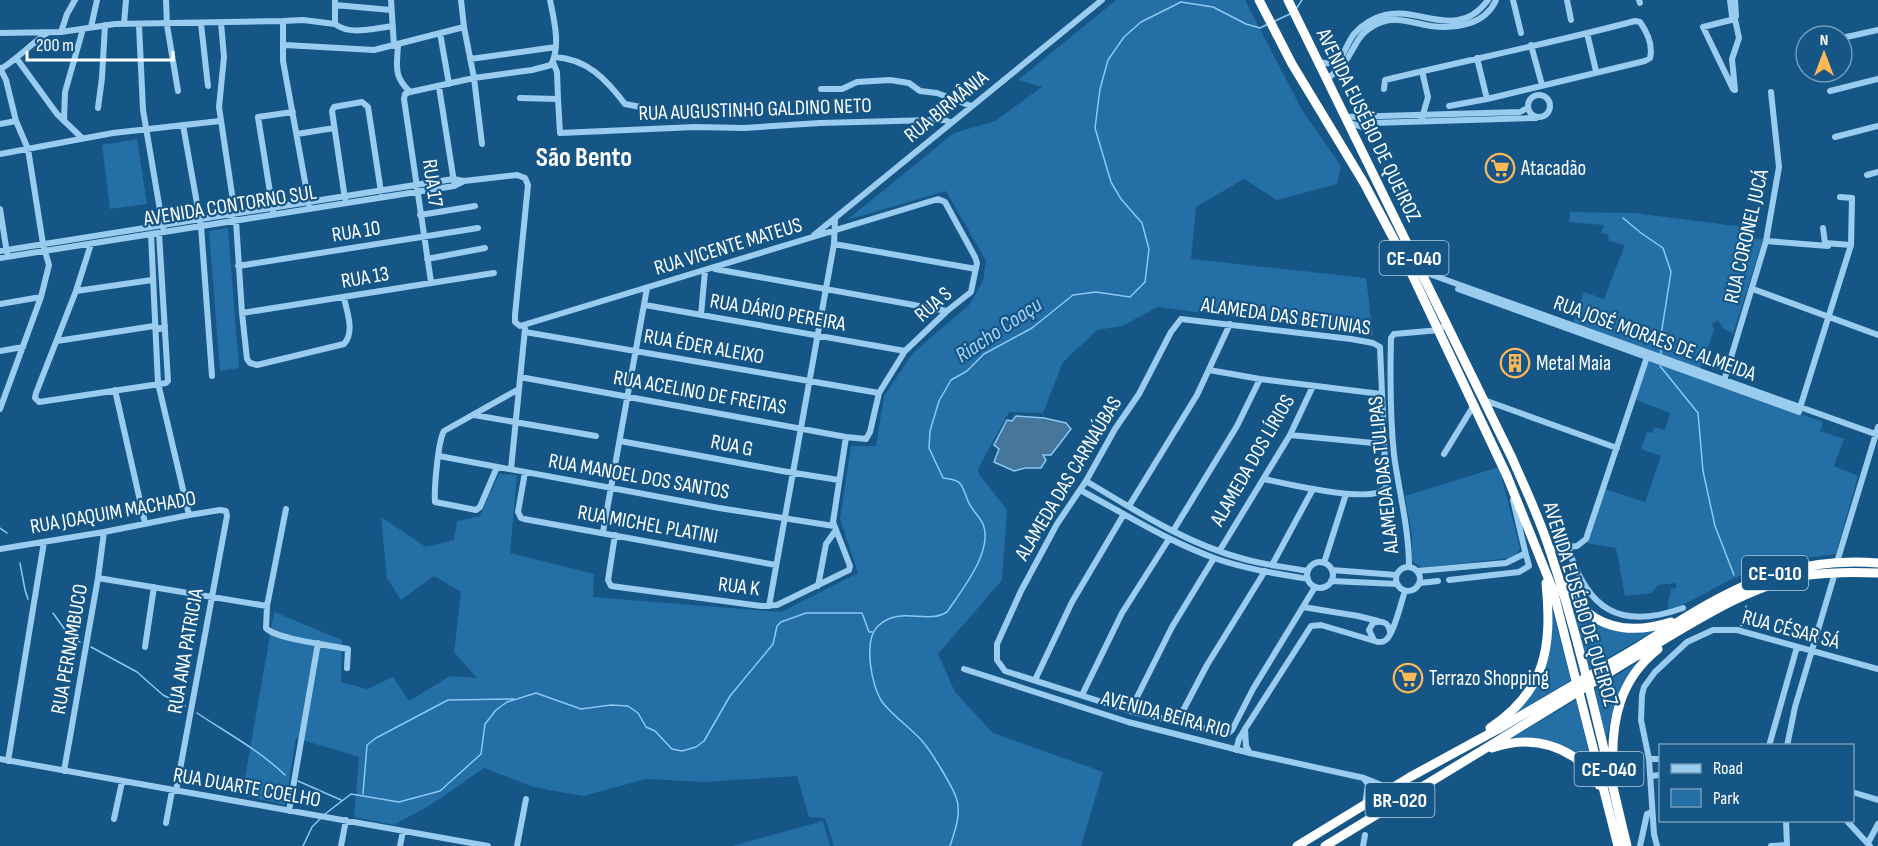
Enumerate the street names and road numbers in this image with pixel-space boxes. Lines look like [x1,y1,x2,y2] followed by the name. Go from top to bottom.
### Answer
[1310,23,1426,226] street label: AVENIDA EUSÉBIO DE QUEIROZ
[899,64,994,148] street label: RUA BIRMÂNIA
[638,93,872,126] street label: RUA AUGUSTINHO GALDINO NETO
[417,158,448,209] street label: RUA 17
[1719,166,1774,306] street label: RUA CORONEL JUCÁ
[141,179,319,232] street label: AVENIDA CONTORNO SUL
[651,212,805,281] street label: RUA VICENTE MATEUS
[330,215,382,248] street label: RUA 10
[1380,241,1448,275] road number: CE-040
[339,261,391,294] street label: RUA 13
[910,281,957,327] street label: RUA S
[708,288,849,337] street label: RUA DÁRIO PEREIRA
[1550,290,1760,387] street label: RUA JOSÉ MORAES DE ALMEIDA
[1199,292,1372,341] street label: ALAMEDA DAS BETUNIAS
[642,324,766,369] street label: RUA ÉDER ALEIXO
[612,365,788,420] street label: RUA ACELINO DE FREITAS
[1204,390,1300,531] street label: ALAMEDA DOS LÍRIOS
[1009,392,1127,566] street label: ALAMEDA DAS CARNAÚBAS
[1363,395,1404,556] street label: ALAMEDA DAS TULIPAS
[709,429,755,462] street label: RUA G
[546,448,731,505] street label: RUA MANOEL DOS SANTOS
[28,486,198,539] street label: RUA JOAQUIM MACHADO
[1537,498,1624,710] street label: AVENIDA EUSÉBIO DE QUEIROZ
[576,500,720,549] street label: RUA MICHEL PLATINI
[1742,556,1808,590] road number: CE-010
[717,572,762,601] street label: RUA K
[46,582,93,716] street label: RUA PERNAMBUCO
[162,586,209,716] street label: RUA ANA PATRICIA
[1739,604,1843,655] street label: RUA CÉSAR SÁ
[1098,685,1233,744] street label: AVENIDA BEIRA RIO
[1574,752,1644,786] road number: CE-040
[171,762,323,813] street label: RUA DUARTE COELHO
[1366,783,1434,817] road number: BR-020

